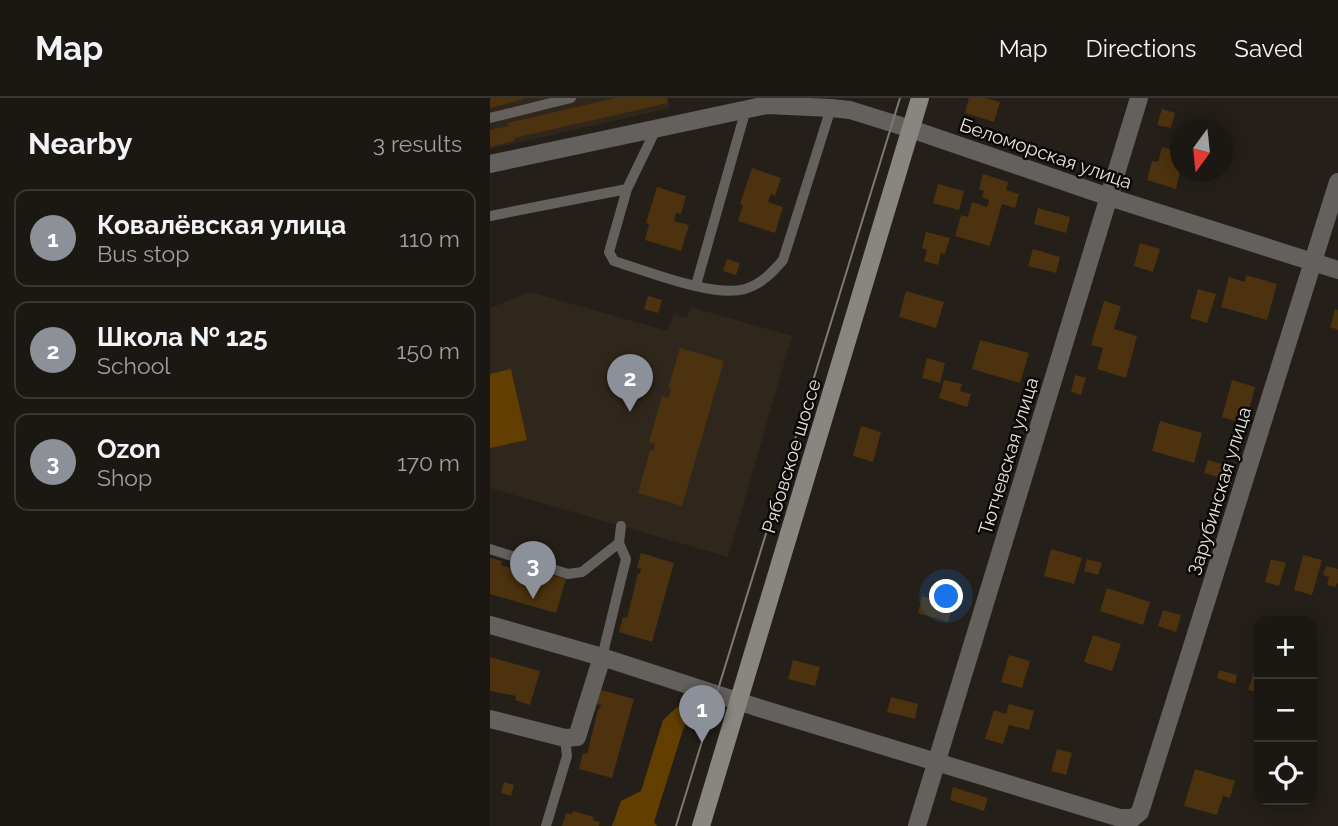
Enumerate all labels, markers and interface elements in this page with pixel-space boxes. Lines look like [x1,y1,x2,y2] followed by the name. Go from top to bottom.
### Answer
[35,29,103,68] text: Map
[999,34,1048,63] text: Map
[1086,34,1196,63] text: Directions
[1234,34,1303,63] text: Saved
[957,113,1135,193] street label: Беломорская улица
[1170,119,1233,182] north arrow
[28,126,132,161] text: Nearby
[373,130,462,157] text: 3 results
[97,210,346,240] text: Ковалёвская улица
[47,225,59,252] text: 1
[399,225,460,252] text: 110 m
[97,240,189,267] text: Bus stop
[97,322,268,352] text: Школа № 125
[47,337,59,364] text: 2
[397,337,460,364] text: 150 m
[97,352,171,379] text: School
[607,354,653,412] pin: 2
[974,375,1042,537] street label: Тютчевская улица
[757,376,825,536] street label: Рябовское шоссе
[1183,404,1255,578] street label: Зарубинская улица
[97,434,161,464] text: Ozon
[47,449,59,476] text: 3
[397,449,460,476] text: 170 m
[97,464,152,491] text: Shop
[510,541,556,599] pin: 3
[929,579,963,613] your location
[1254,616,1317,805] map controls
[1254,616,1317,679] button: +
[1254,679,1317,742] button: −
[679,685,725,743] pin: 1
[1254,742,1317,805] button: locate

